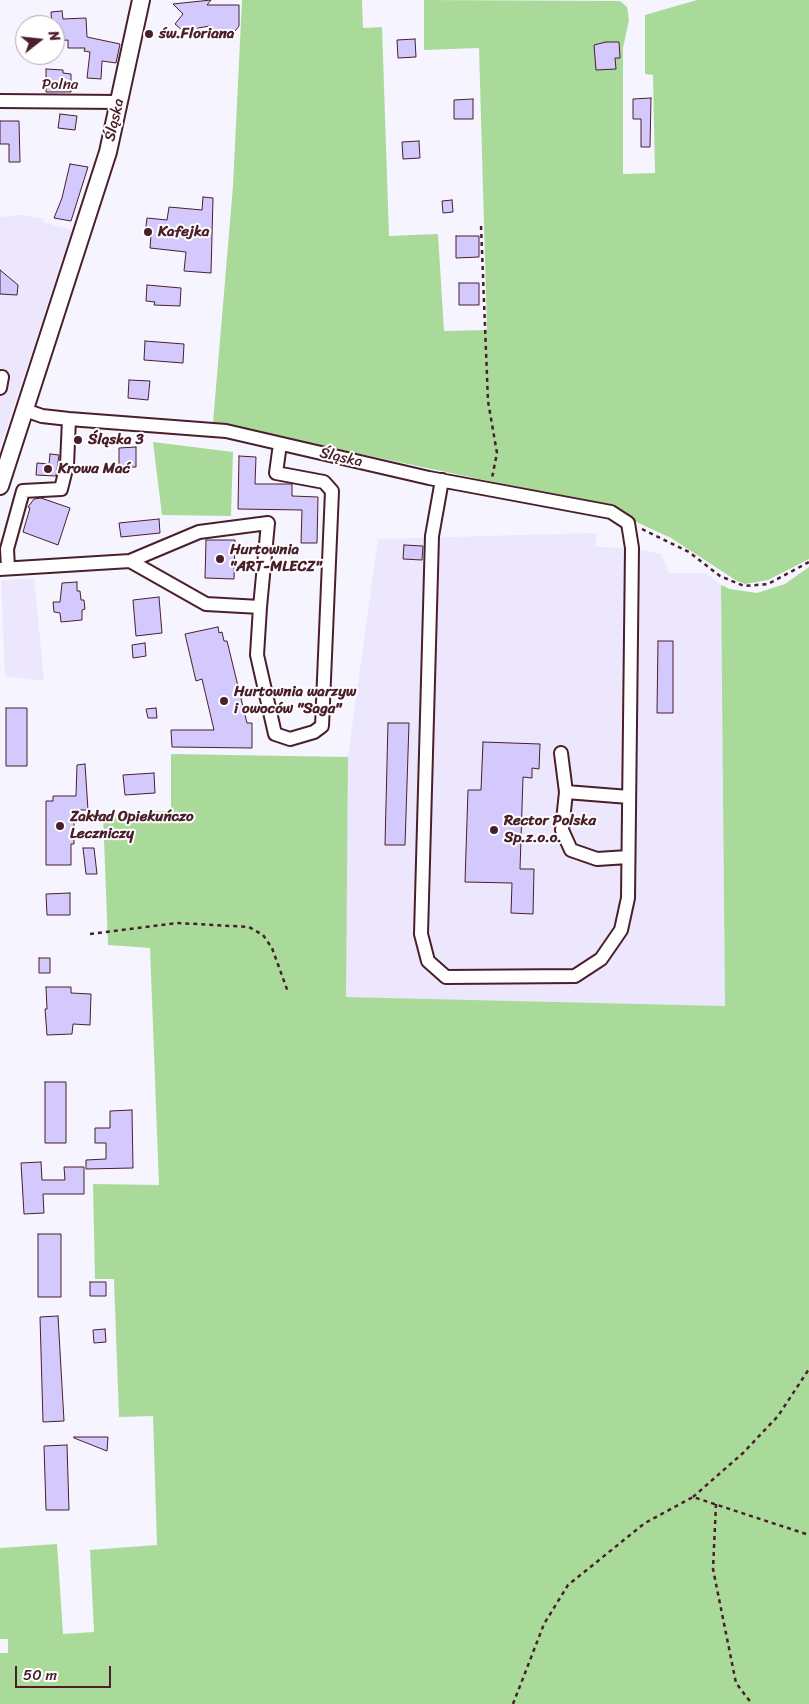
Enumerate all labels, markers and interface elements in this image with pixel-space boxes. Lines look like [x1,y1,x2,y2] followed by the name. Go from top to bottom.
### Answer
[15,15,65,65] north arrow
[159,25,234,43] place label: św.Floriana
[41,28,67,44] text: N
[143,28,155,40] marker: św.Floriana
[42,76,78,94] street label: Polna
[101,97,129,143] street label: Śląska
[158,223,209,241] place label: Kafejka
[142,226,154,238] marker: Kafejka
[88,431,144,449] place label: Śląska 3
[72,434,84,446] marker: Śląska 3
[318,444,364,472] street label: Śląska
[58,460,130,478] place label: Krowa Mać
[42,463,54,475] marker: Krowa Mać
[230,541,322,576] place label: Hurtownia "ART-MLECZ"
[214,553,226,565] marker: Hurtownia "ART-MLECZ"
[234,683,356,718] place label: Hurtownia warzyw i owoców "Saga"
[218,695,230,707] marker: Hurtownia warzyw i owoców "Saga"
[70,808,194,843] place label: Zakład Opiekuńczo Leczniczy
[504,812,596,847] place label: Rector Polska Sp.z.o.o.
[54,820,66,832] marker: Zakład Opiekuńczo Leczniczy
[488,824,500,836] marker: Rector Polska Sp.z.o.o.
[18,1656,114,1688] scale bar
[23,1662,57,1688] text: 50 m

